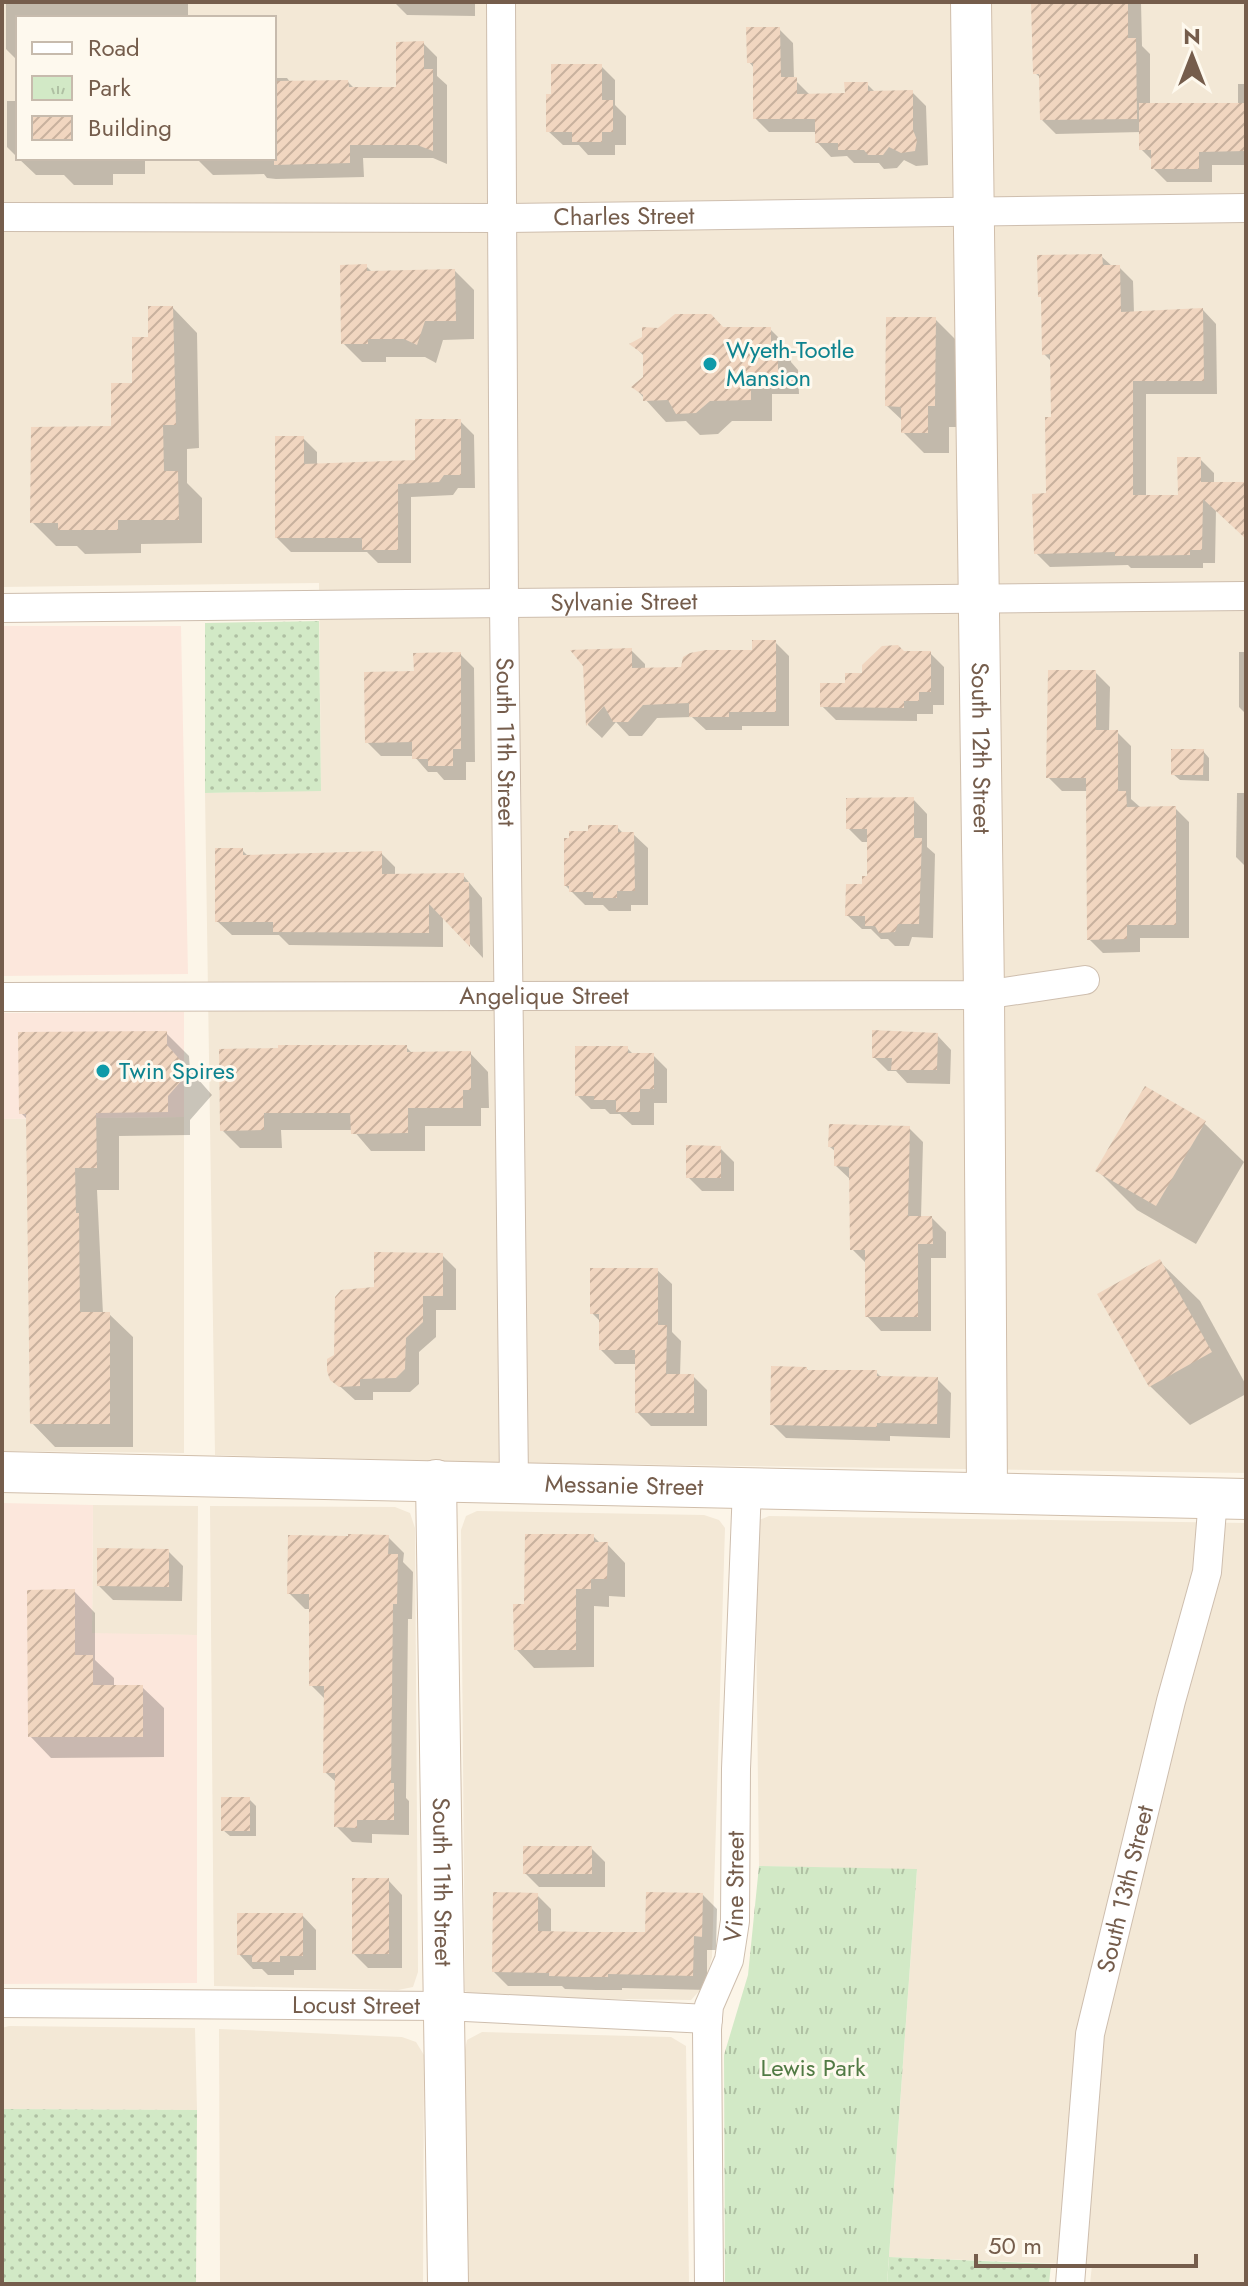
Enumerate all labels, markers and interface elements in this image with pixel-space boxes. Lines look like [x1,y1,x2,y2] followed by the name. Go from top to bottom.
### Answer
[16,16,276,160] legend
[1152,16,1232,96] north arrow
[1183,20,1201,52] text: N
[88,30,140,65] text: Road
[88,70,131,105] text: Park
[88,110,172,145] text: Building
[553,197,695,234] street label: Charles Street
[726,332,854,395] place label: Wyeth-Tootle Mansion
[701,355,719,373] marker: Wyeth-Tootle Mansion
[550,583,698,620] street label: Sylvanie Street
[488,657,525,827] street label: South 11th Street
[963,662,1000,834] street label: South 12th Street
[459,978,629,1013] street label: Angelique Street
[119,1053,235,1088] place label: Twin Spires
[94,1062,112,1080] marker: Twin Spires
[544,1466,704,1504] street label: Messanie Street
[424,1797,461,1967] street label: South 11th Street
[1088,1801,1162,1976] street label: South 13th Street
[714,1831,753,1945] street label: Vine Street
[292,1987,420,2023] street label: Locust Street
[761,2050,866,2085] park label: Lewis Park
[976,2218,1196,2268] scale bar
[988,2228,1042,2263] text: 50 m

